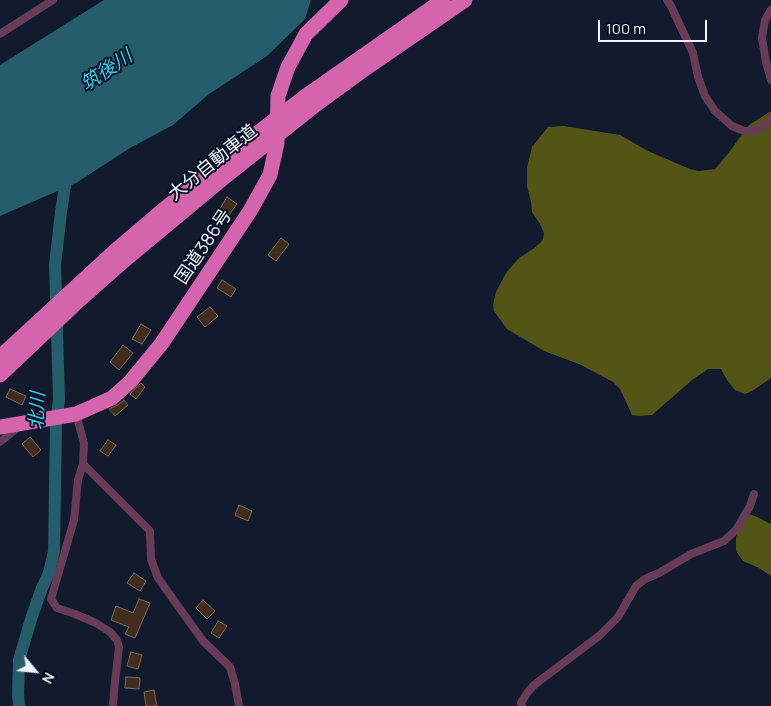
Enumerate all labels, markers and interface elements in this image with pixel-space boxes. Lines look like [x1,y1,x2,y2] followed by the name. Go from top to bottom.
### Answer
[601,10,710,42] scale bar
[606,18,646,39] text: 100 m
[77,46,137,96] water label: 筑後川
[164,121,262,205] street label: 大分自動車道
[171,205,237,289] street label: 国道386号
[26,391,50,431] water label: 北川
[10,646,60,696] north arrow
[38,669,59,687] text: N

